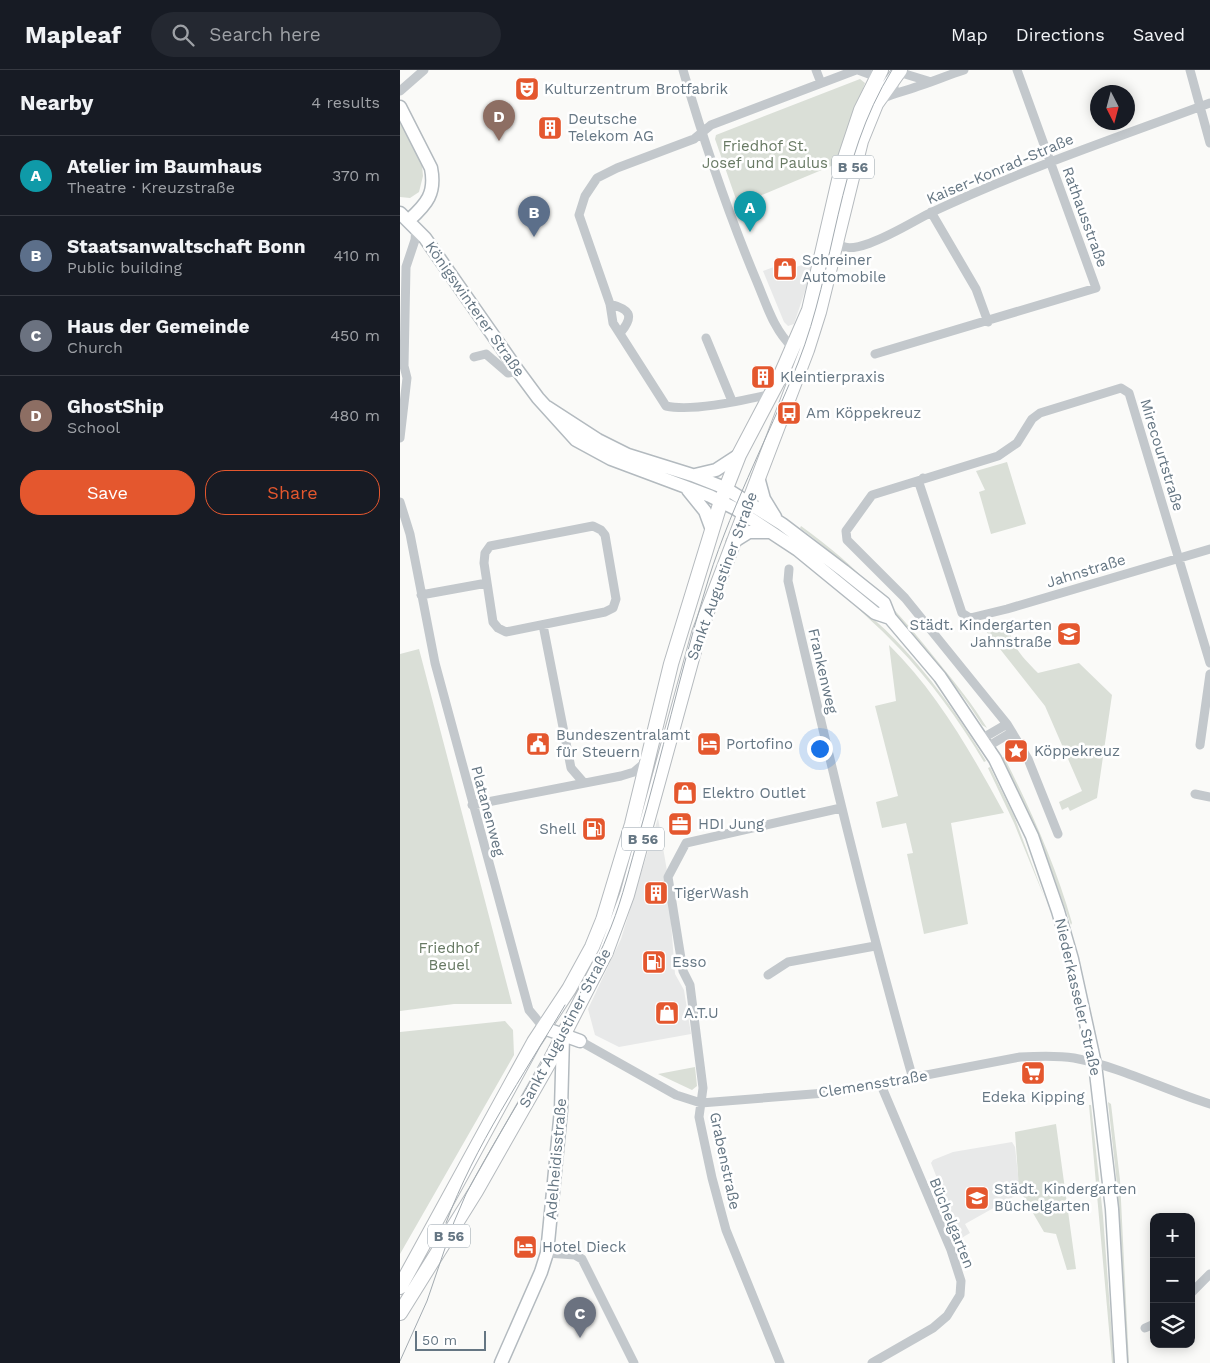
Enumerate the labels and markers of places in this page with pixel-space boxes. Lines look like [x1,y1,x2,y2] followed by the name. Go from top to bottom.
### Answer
[514,76,540,102] theatre icon: Kulturzentrum Brotfabrik
[544,80,728,98] place label: Kulturzentrum Brotfabrik
[483,100,515,141] pin: D
[568,110,654,145] place label: Deutsche Telekom AG
[537,115,563,141] building icon: Deutsche Telekom AG
[734,191,766,232] pin: A
[518,196,550,237] pin: B
[802,251,886,286] place label: Schreiner Automobile
[772,256,798,282] shop icon: Schreiner Automobile
[750,364,776,390] building icon: Kleintierpraxis
[780,368,885,386] place label: Kleintierpraxis
[776,400,802,426] bus stop icon: Am Köppekreuz
[806,404,921,422] place label: Am Köppekreuz
[910,616,1052,651] place label: Städt. Kindergarten Jahnstraße
[1056,621,1082,647] school or university icon: Städt. Kindergarten Jahnstraße
[556,726,691,761] place label: Bundeszentralamt für Steuern
[525,731,551,757] public building icon: Bundeszentralamt für Steuern
[696,731,722,757] hotel icon: Portofino
[726,735,793,753] place label: Portofino
[1003,738,1029,764] place icon: Köppekreuz
[1034,742,1120,760] place label: Köppekreuz
[672,780,698,806] shop icon: Elektro Outlet
[702,784,806,802] place label: Elektro Outlet
[667,811,693,837] office icon: HDI Jung
[698,815,764,833] place label: HDI Jung
[581,816,607,842] fuel station icon: Shell
[539,820,576,838] place label: Shell
[643,880,669,906] building icon: TigerWash
[674,884,749,902] place label: TigerWash
[641,949,667,975] fuel station icon: Esso
[672,953,706,971] place label: Esso
[654,1000,680,1026] shop icon: A.T.U
[684,1004,719,1022] place label: A.T.U
[1020,1060,1046,1086] supermarket icon: Edeka Kipping
[982,1088,1084,1106] place label: Edeka Kipping
[994,1180,1136,1215] place label: Städt. Kindergarten Büchelgarten
[964,1185,990,1211] school or university icon: Städt. Kindergarten Büchelgarten
[512,1234,538,1260] hotel icon: Hotel Dieck
[542,1238,627,1256] place label: Hotel Dieck
[564,1297,596,1338] pin: C

